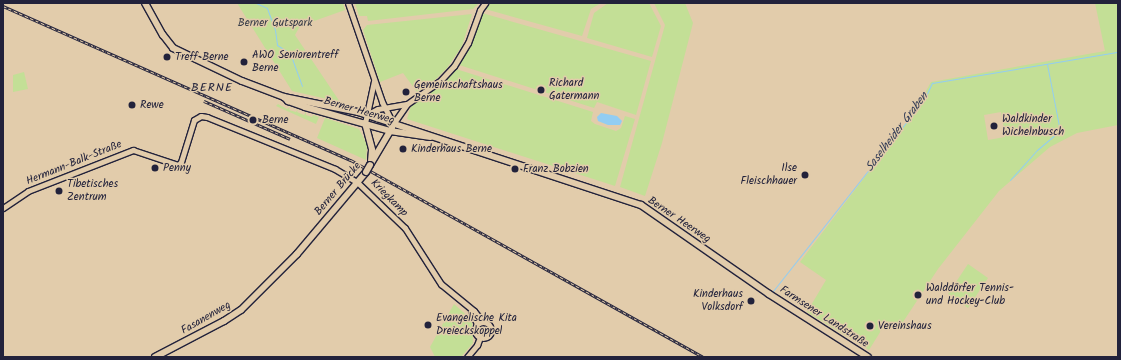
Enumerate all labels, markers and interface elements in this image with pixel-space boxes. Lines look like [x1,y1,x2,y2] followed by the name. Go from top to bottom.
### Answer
[238,16,312,30] park label: Berner Gutspark
[252,49,338,75] place label: AWO Seniorentreff Berne
[175,50,229,64] place label: Treff Berne
[162,52,172,62] marker: Treff Berne
[239,57,249,67] marker: AWO Seniorentreff Berne
[549,77,599,103] place label: Richard Gatermann
[414,79,503,105] place label: Gemeinschaftshaus Berne
[191,81,233,95] district label: BERNE
[536,85,546,95] marker: Richard Gatermann
[401,87,411,97] marker: Gemeinschaftshaus Berne
[863,90,931,174] water label: Saselheider Graben
[322,95,396,127] street label: Berner Heerweg
[140,98,164,112] place label: Rewe
[127,100,137,110] marker: Rewe
[262,113,288,127] place label: Berne
[1002,113,1064,139] place label: Waldkinder Wichelnbusch
[247,114,259,126] marker: Berne
[989,121,999,131] marker: Waldkinder Wichelnbusch
[24,138,124,188] street label: Hermann-Balk-Straße
[411,142,492,156] place label: Kinderhaus Berne
[398,144,408,154] marker: Kinderhaus Berne
[312,160,364,218] street label: Berner Brücke
[163,161,191,175] place label: Penny
[523,162,589,176] place label: Franz Bobzien
[741,162,797,188] place label: Ilse Fleischhauer
[150,163,160,173] marker: Penny
[510,164,520,174] marker: Franz Bobzien
[800,170,810,180] marker: Ilse Fleischhauer
[368,177,410,219] street label: Kriegkamp
[67,178,118,204] place label: Tibetisches Zentrum
[54,186,64,196] marker: Tibetisches Zentrum
[645,194,713,246] street label: Berner Heerweg
[926,282,1014,308] place label: Walddörfer Tennis- und Hockey-Club
[777,283,871,351] street label: Farmsener Landstraße
[693,288,743,314] place label: Kinderhaus Volksdorf
[913,290,923,300] marker: Walddörfer Tennis- und Hockey-Club
[746,296,756,306] marker: Kinderhaus Volksdorf
[179,299,233,337] street label: Fasanenweg
[436,312,517,338] place label: Evangelische Kita Dreieckskoppel
[878,319,932,333] place label: Vereinshaus
[423,320,433,330] marker: Evangelische Kita Dreieckskoppel
[865,321,875,331] marker: Vereinshaus

